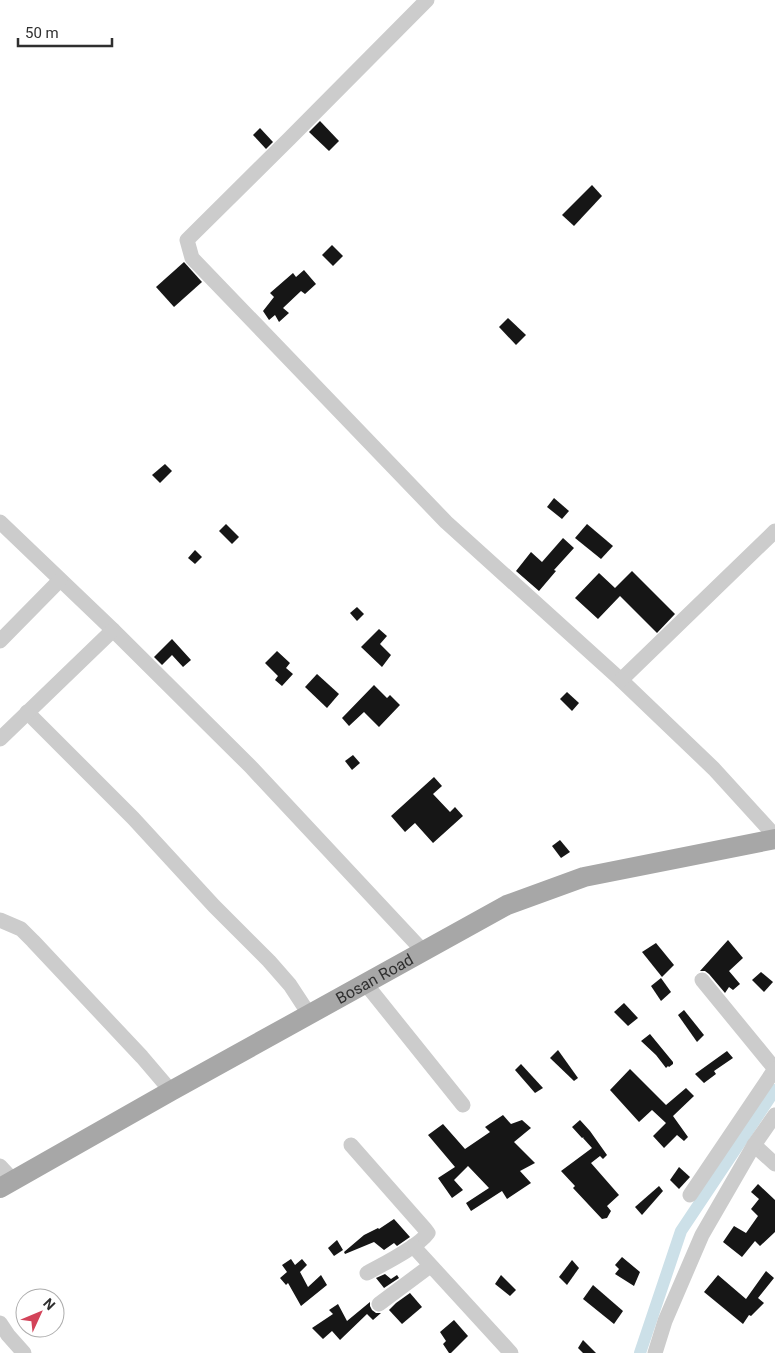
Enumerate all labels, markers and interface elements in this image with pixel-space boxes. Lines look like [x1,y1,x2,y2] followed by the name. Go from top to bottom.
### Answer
[18,15,111,47] scale bar
[25,24,59,42] text: 50 m
[332,949,416,1007] street label: Bosan Road
[15,1288,65,1338] north arrow
[40,1295,59,1313] text: N

